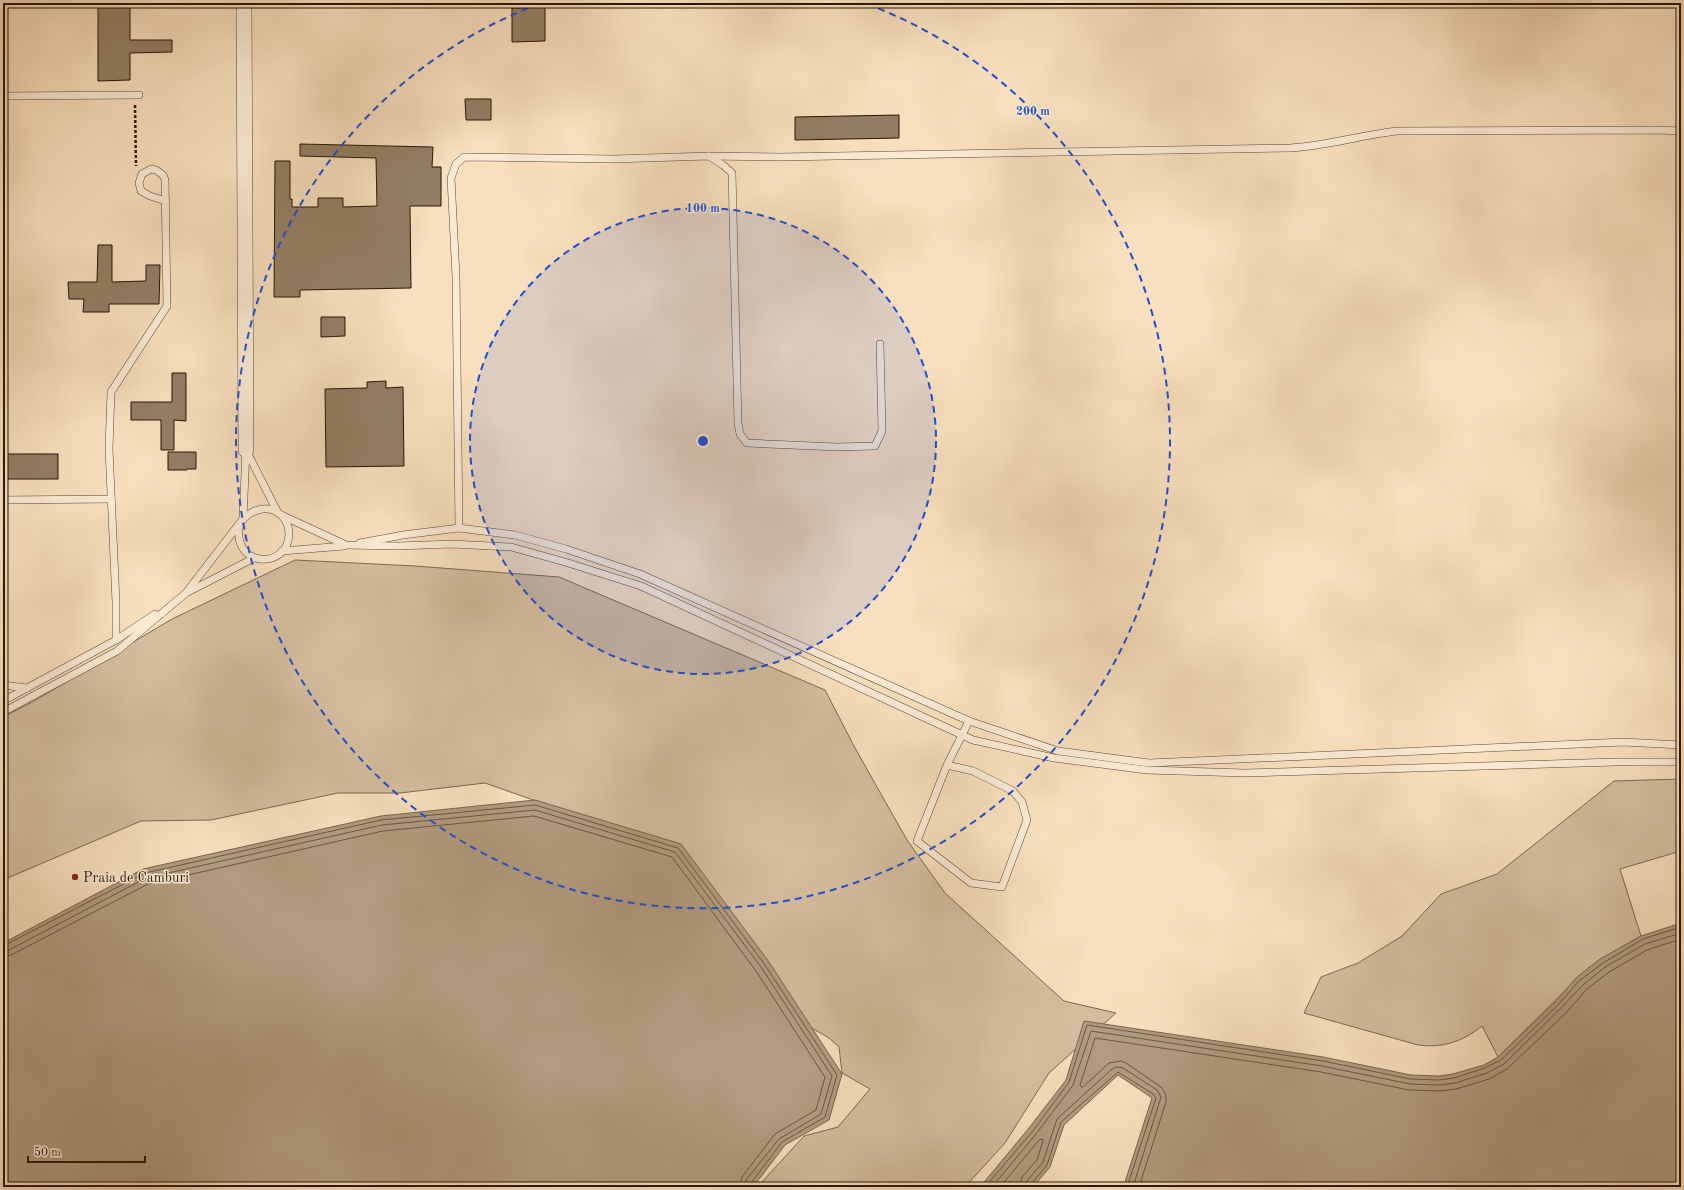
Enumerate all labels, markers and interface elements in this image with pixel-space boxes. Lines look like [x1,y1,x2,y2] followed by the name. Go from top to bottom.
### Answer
[1016,106,1050,118] text: 200 m
[686,203,720,215] text: 100 m
[696,434,710,448] centre of rings
[83,871,189,885] place label: Praia de Camburi
[70,872,80,882] marker: Praia de Camburi
[28,1138,145,1164] scale bar
[34,1146,61,1159] text: 50 m

